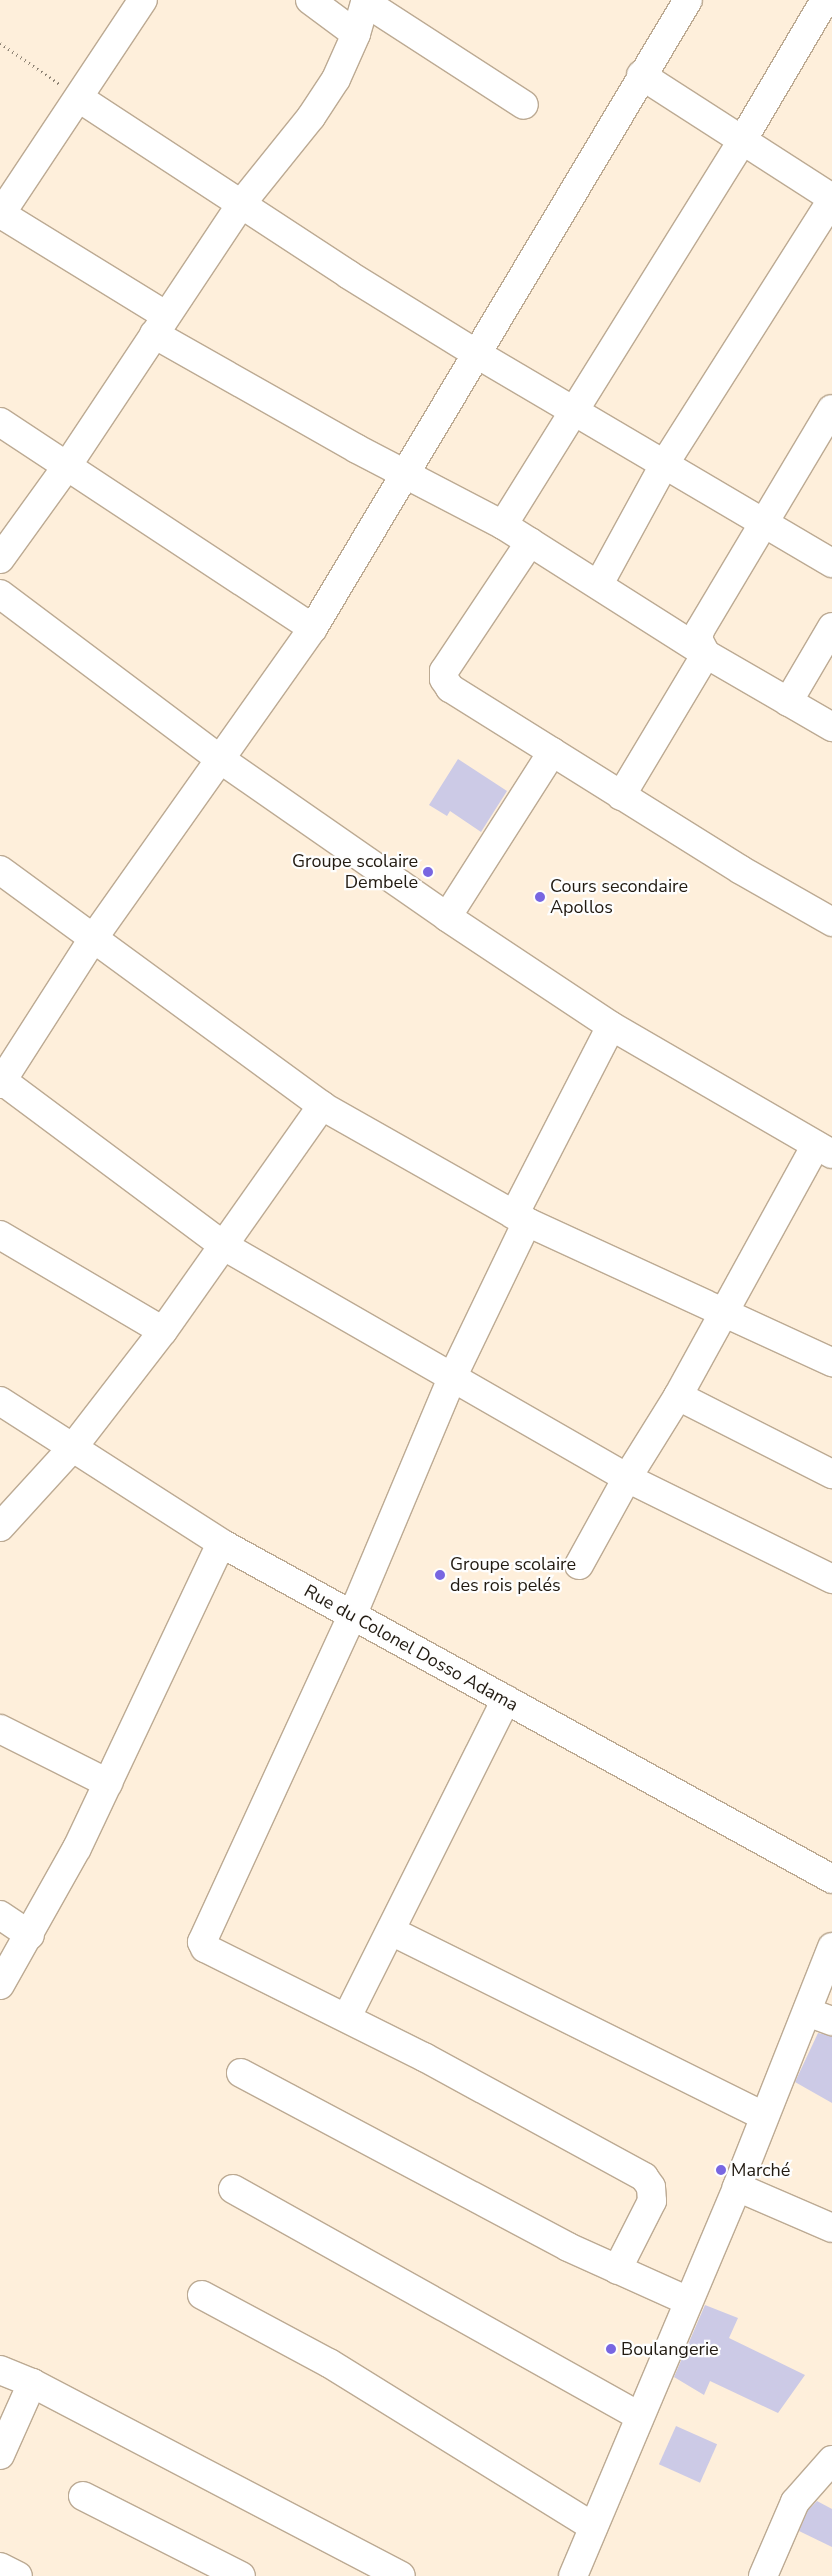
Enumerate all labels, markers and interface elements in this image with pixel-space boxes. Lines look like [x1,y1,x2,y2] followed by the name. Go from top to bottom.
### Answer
[292,851,418,894] place label: Groupe scolaire Dembele
[422,866,434,878] marker: Groupe scolaire Dembele
[550,876,688,919] place label: Cours secondaire Apollos
[534,891,546,903] marker: Cours secondaire Apollos
[450,1554,576,1596] place label: Groupe scolaire des rois pelés
[434,1569,446,1581] marker: Groupe scolaire des rois pelés
[300,1580,522,1716] street label: Rue du Colonel Dosso Adama
[731,2159,790,2181] place label: Marché
[715,2164,727,2176] marker: Marché
[621,2338,719,2360] place label: Boulangerie
[605,2343,617,2355] marker: Boulangerie

